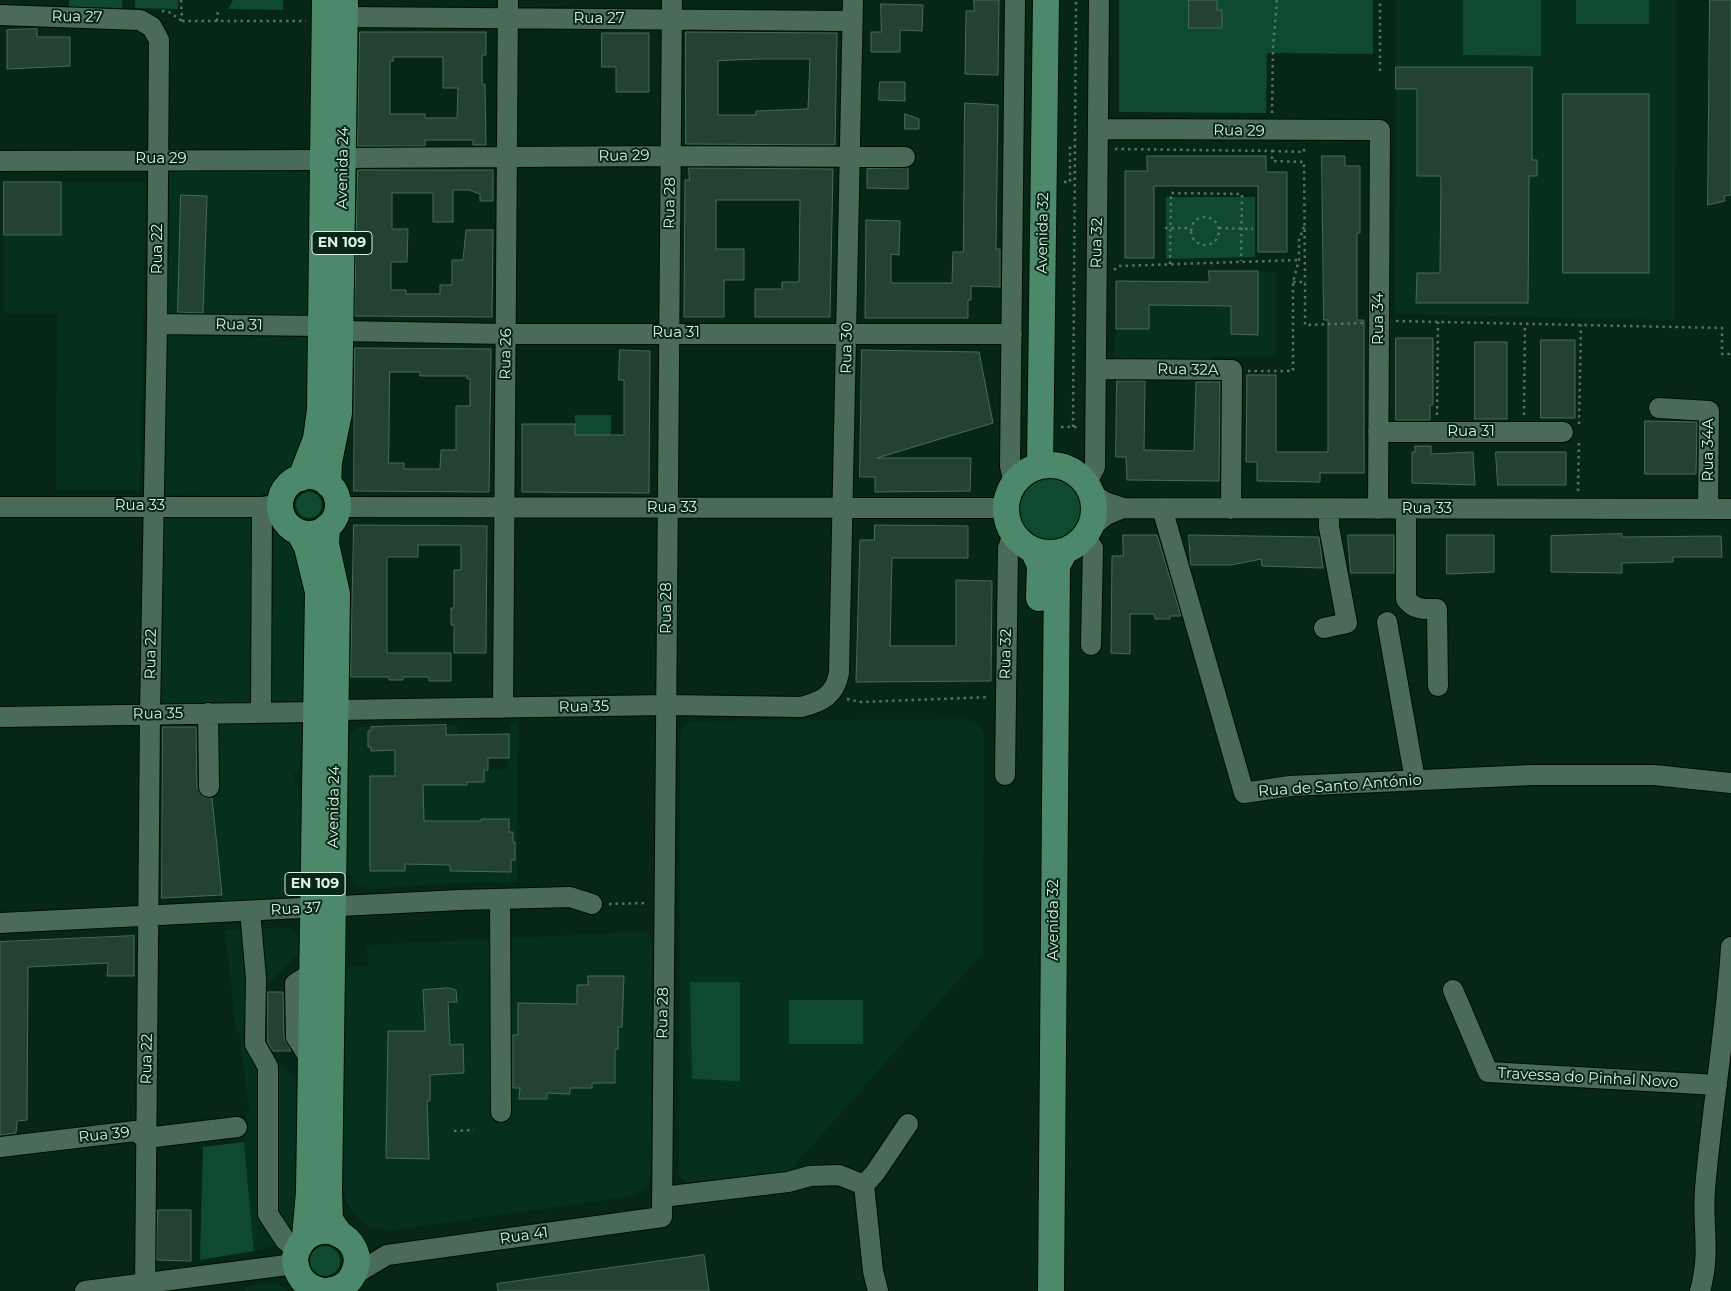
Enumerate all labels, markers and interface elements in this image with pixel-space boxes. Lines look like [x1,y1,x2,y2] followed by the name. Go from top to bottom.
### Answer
[51,8,103,26] street label: Rua 27
[573,10,625,28] street label: Rua 27
[1213,122,1265,140] street label: Rua 29
[333,127,353,209] street label: Avenida 24
[598,147,650,165] street label: Rua 29
[135,150,187,168] street label: Rua 29
[661,177,679,229] street label: Rua 28
[1033,192,1053,274] street label: Avenida 32
[1088,218,1106,268] street label: Rua 32
[149,224,167,274] street label: Rua 22
[312,232,372,254] road number: EN 109
[1370,293,1388,345] street label: Rua 34
[215,316,263,334] street label: Rua 31
[838,322,856,374] street label: Rua 30
[652,324,700,342] street label: Rua 31
[497,328,515,380] street label: Rua 26
[1157,360,1219,380] street label: Rua 32A
[1700,419,1718,481] street label: Rua 34A
[1447,423,1495,441] street label: Rua 31
[115,497,165,515] street label: Rua 33
[647,499,697,517] street label: Rua 33
[1402,500,1452,518] street label: Rua 33
[658,582,676,634] street label: Rua 28
[142,628,160,680] street label: Rua 22
[997,629,1015,679] street label: Rua 32
[559,698,609,716] street label: Rua 35
[133,705,183,723] street label: Rua 35
[324,766,344,848] street label: Avenida 24
[1258,771,1422,801] street label: Rua de Santo António
[285,872,345,896] road number: EN 109
[1045,879,1063,961] street label: Avenida 32
[270,899,322,919] street label: Rua 37
[654,987,672,1039] street label: Rua 28
[138,1033,156,1085] street label: Rua 22
[1497,1064,1679,1092] street label: Travessa do Pinhal Novo
[78,1123,130,1147] street label: Rua 39
[499,1224,549,1248] street label: Rua 41

